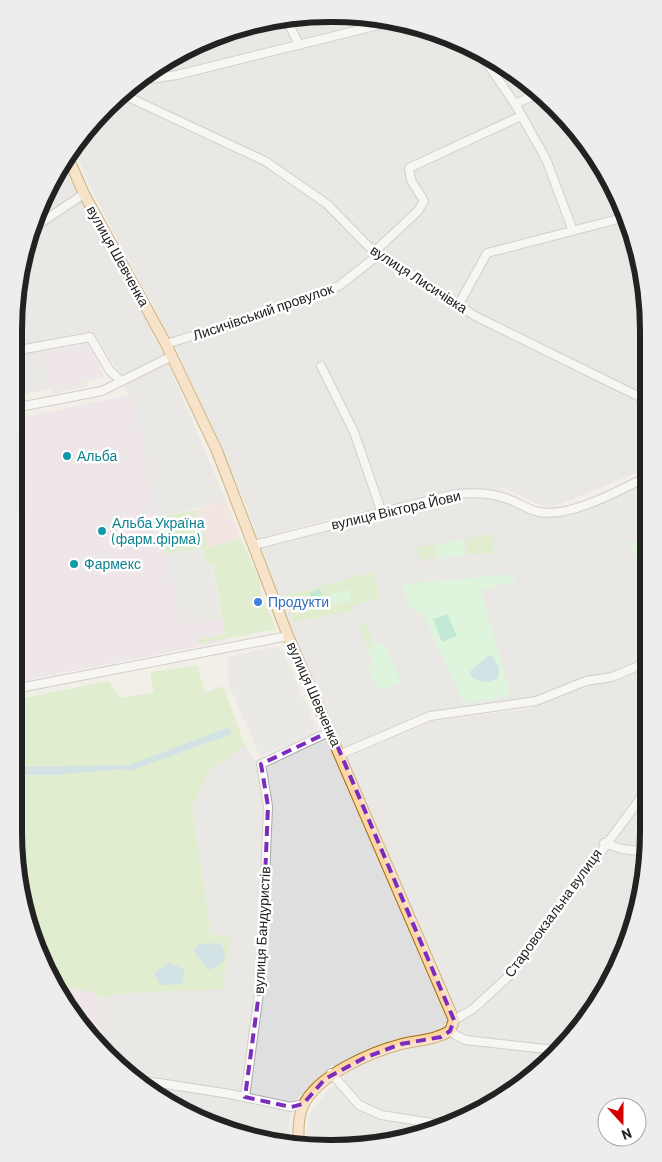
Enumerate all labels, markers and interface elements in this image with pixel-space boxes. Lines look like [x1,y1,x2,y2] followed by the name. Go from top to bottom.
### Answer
[84,202,153,309] street label: вулиця Шевченка
[368,241,471,316] street label: вулиця Лисичівка
[190,279,336,344] street label: Лисичівський провулок
[77,447,117,464] place label: Альба
[61,450,73,462] marker: Альба
[329,486,462,533] street label: вулиця Віктора Йови
[111,514,205,547] place label: Альба Україна (фарм.фірма)
[96,525,108,537] marker: Альба Україна (фарм.фірма)
[84,555,141,572] place label: Фармекс
[68,558,80,570] marker: Фармекс
[268,593,329,610] place label: Продукти
[252,596,264,608] marker: Продукти
[284,639,345,749] street label: вулиця Шевченка
[500,845,605,980] street label: Старовокзальна вулиця
[250,866,273,994] street label: вулиця Бандуристів
[597,1097,647,1147] north arrow
[619,1125,634,1144] text: N

